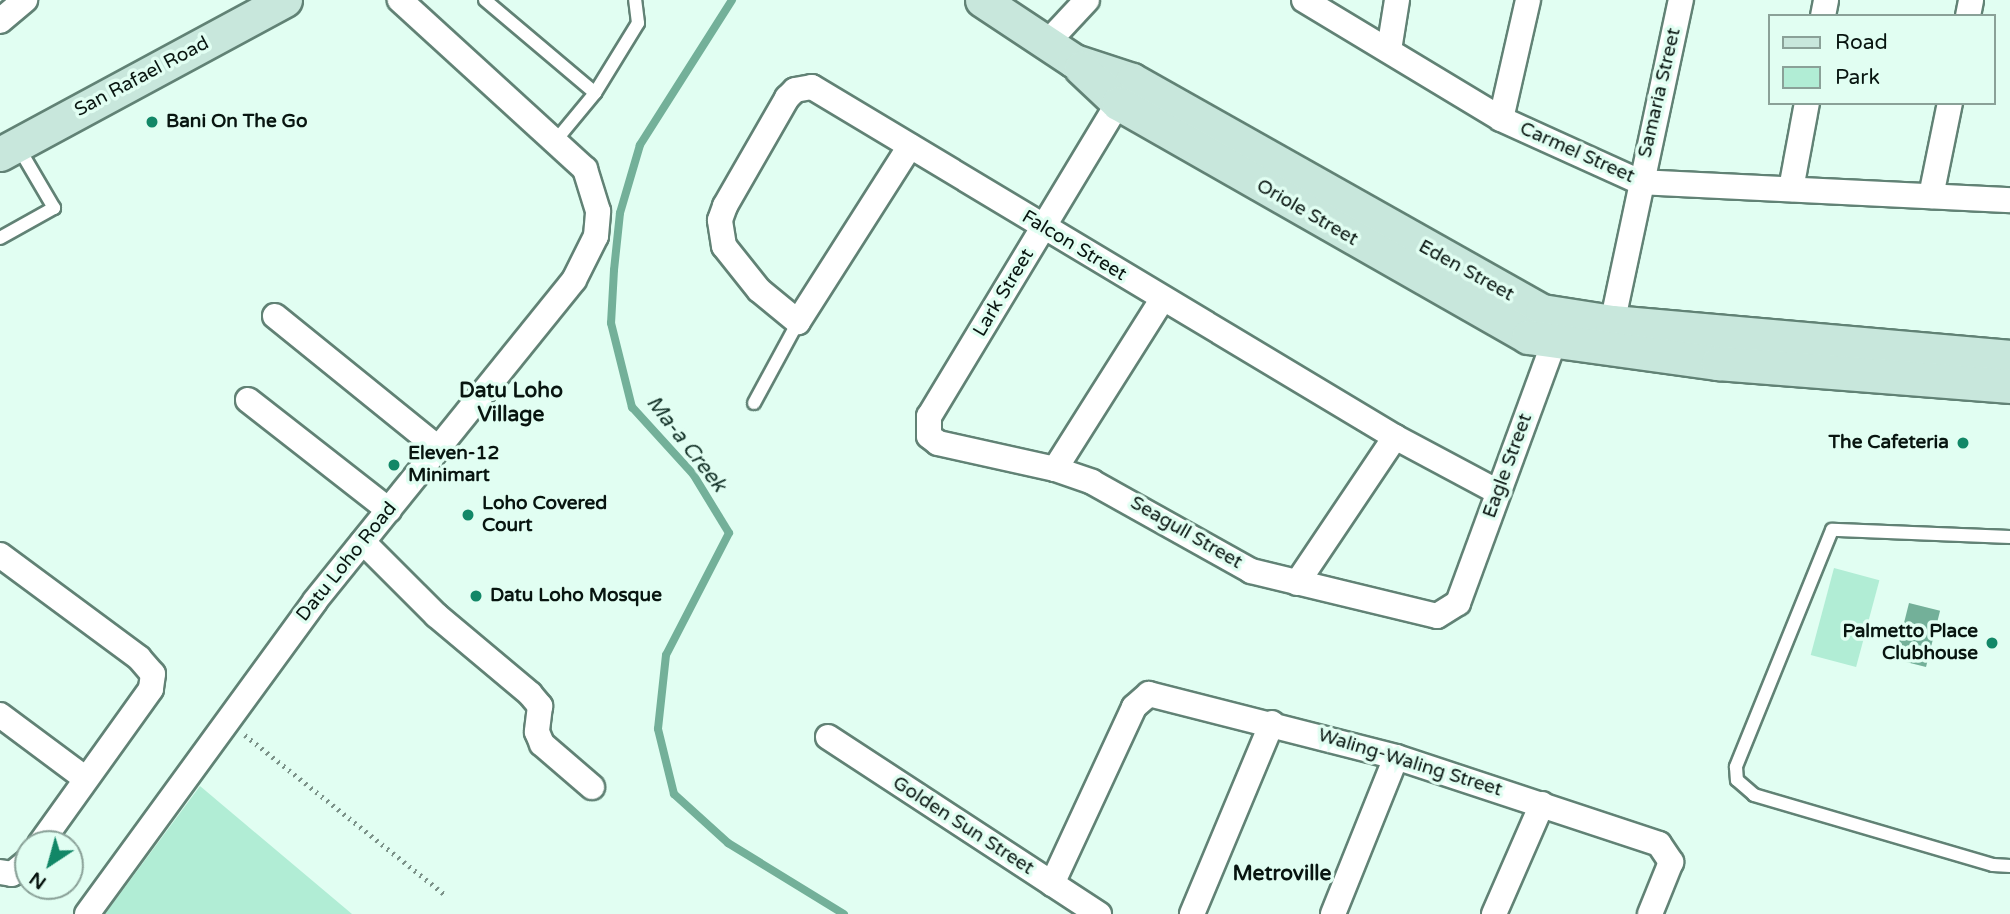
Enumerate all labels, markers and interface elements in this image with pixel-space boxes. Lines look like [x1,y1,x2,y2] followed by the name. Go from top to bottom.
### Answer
[1769,14,1996,105] legend
[1634,26,1686,160] street label: Samaria Street
[1835,30,1888,55] text: Road
[71,32,213,122] street label: San Rafael Road
[1835,65,1880,90] text: Park
[166,111,308,133] place label: Bani On The Go
[144,114,160,130] marker: Bani On The Go
[1516,118,1638,188] street label: Carmel Street
[1252,175,1362,251] street label: Oriole Street
[1018,206,1130,286] street label: Falcon Street
[1414,235,1518,307] street label: Eden Street
[969,245,1039,341] street label: Lark Street
[459,378,563,428] district label: Datu Loho Village
[641,391,731,497] water label: Ma-a Creek
[1479,411,1537,521] street label: Eagle Street
[1829,432,1949,454] place label: The Cafeteria
[1955,435,1971,451] marker: The Cafeteria
[408,443,499,487] place label: Eleven-12 Minimart
[386,457,402,473] marker: Eleven-12 Minimart
[1126,492,1246,574] street label: Seagull Street
[482,493,607,537] place label: Loho Covered Court
[292,498,402,626] street label: Datu Loho Road
[460,507,476,523] marker: Loho Covered Court
[490,585,662,607] place label: Datu Loho Mosque
[468,588,484,604] marker: Datu Loho Mosque
[1842,621,1978,665] place label: Palmetto Place Clubhouse
[1984,635,2000,651] marker: Palmetto Place Clubhouse
[1315,724,1505,802] street label: Waling-Waling Street
[888,772,1038,880] street label: Golden Sun Street
[14,830,84,900] north arrow
[1233,861,1331,887] district label: Metroville
[25,867,50,894] text: N

